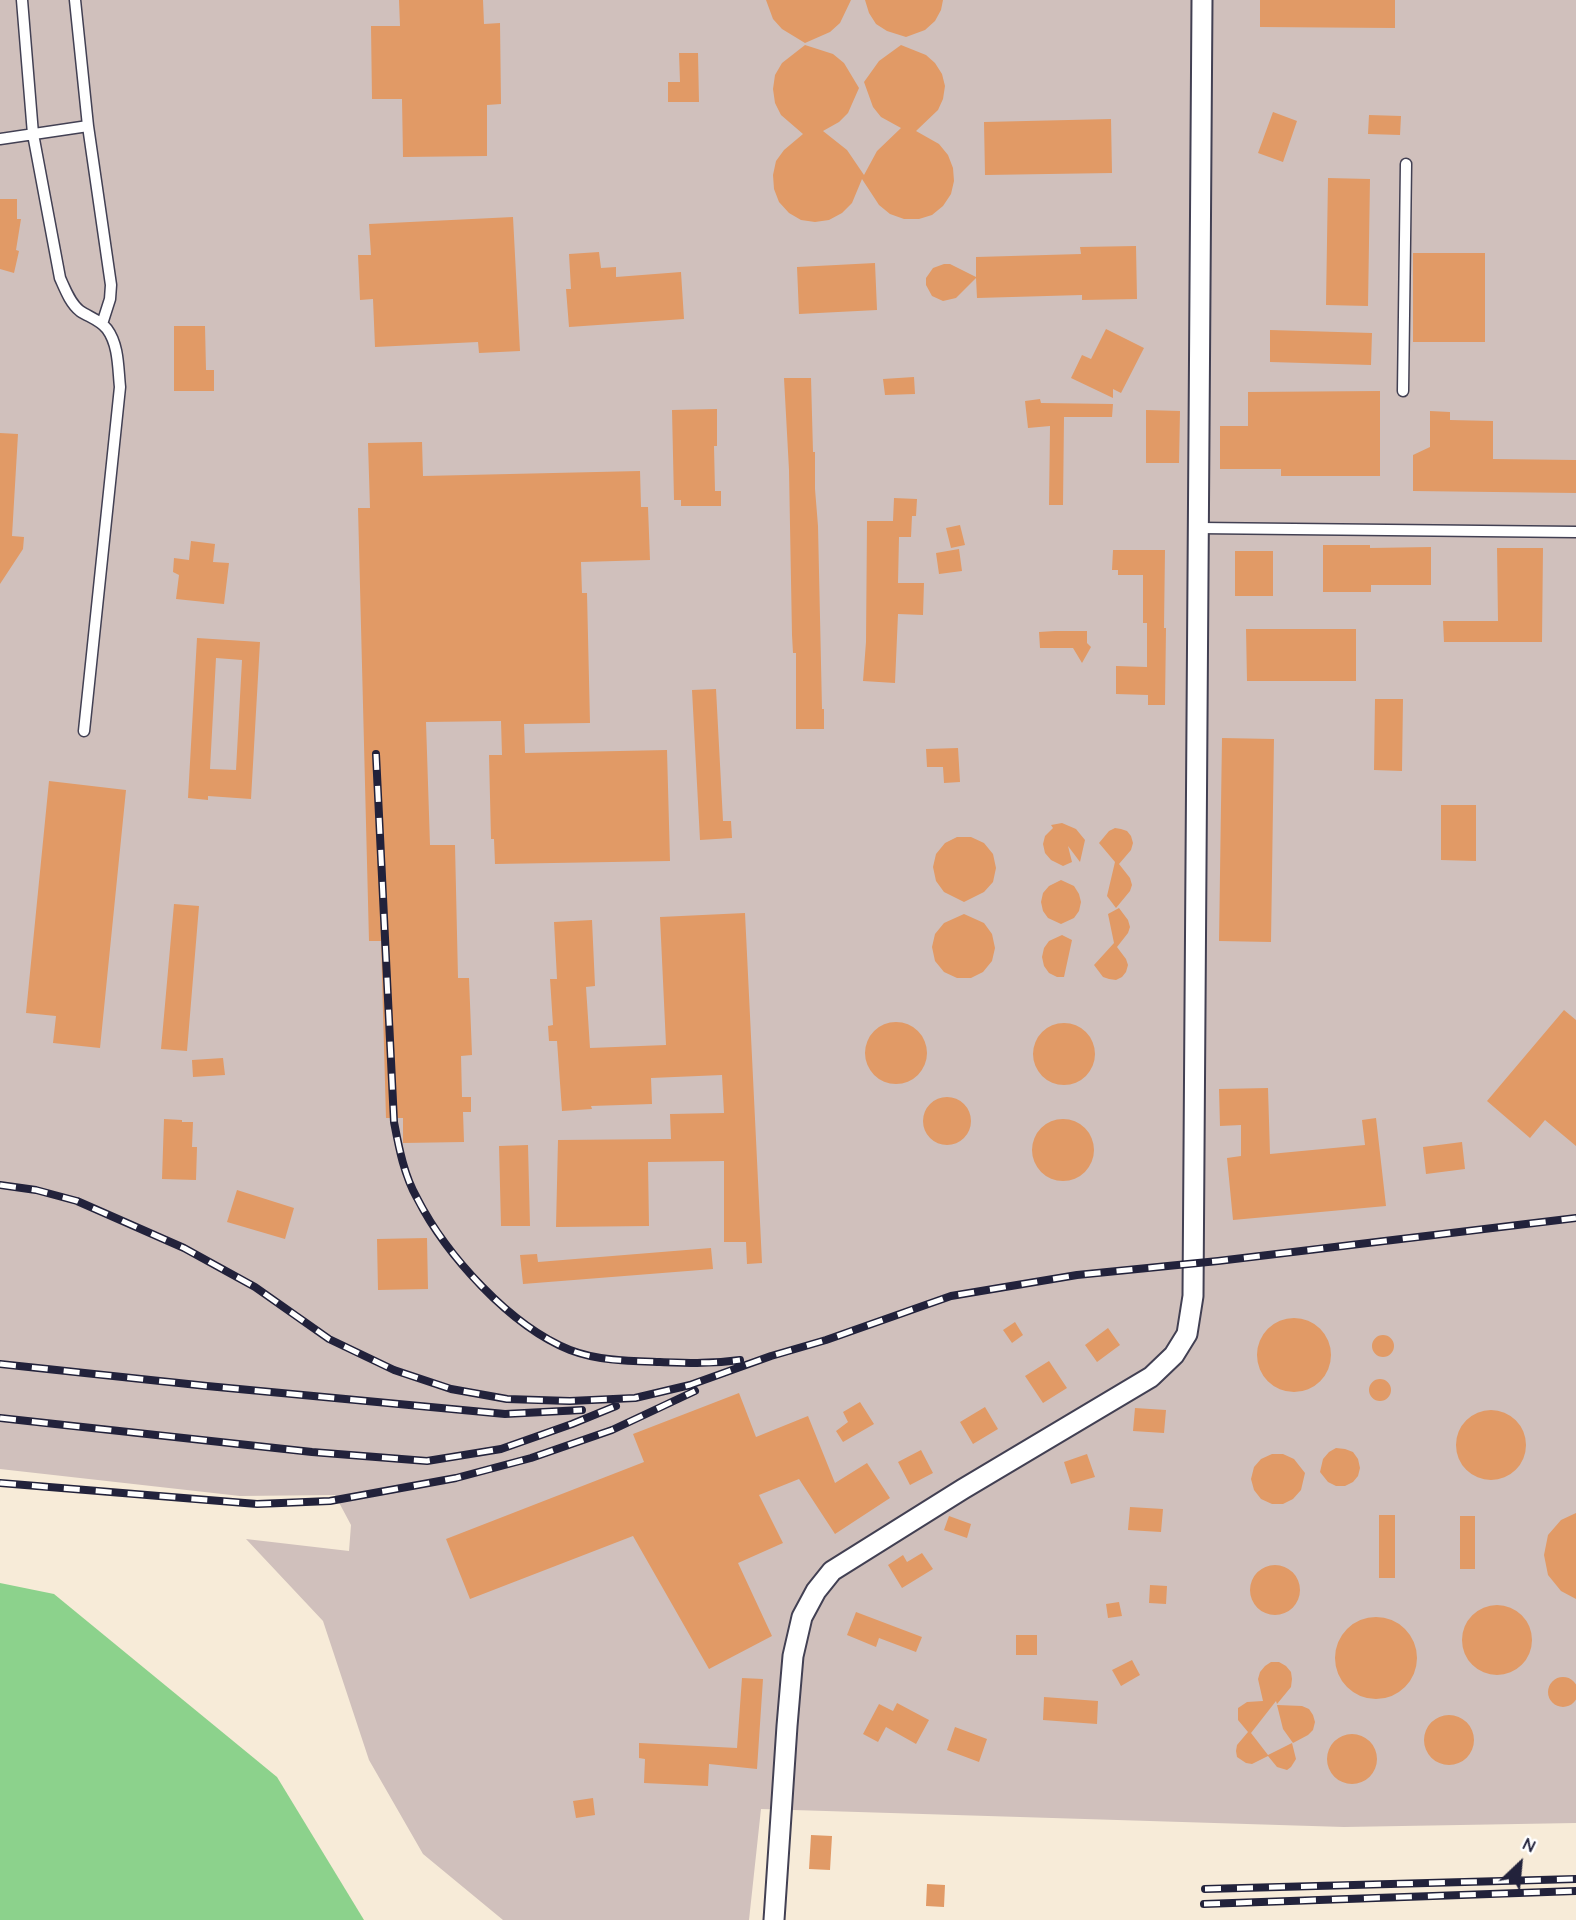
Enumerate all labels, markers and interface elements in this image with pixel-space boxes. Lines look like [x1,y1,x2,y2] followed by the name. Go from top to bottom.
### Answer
[1485,1829,1555,1899] north arrow
[1519,1833,1540,1858] text: N

